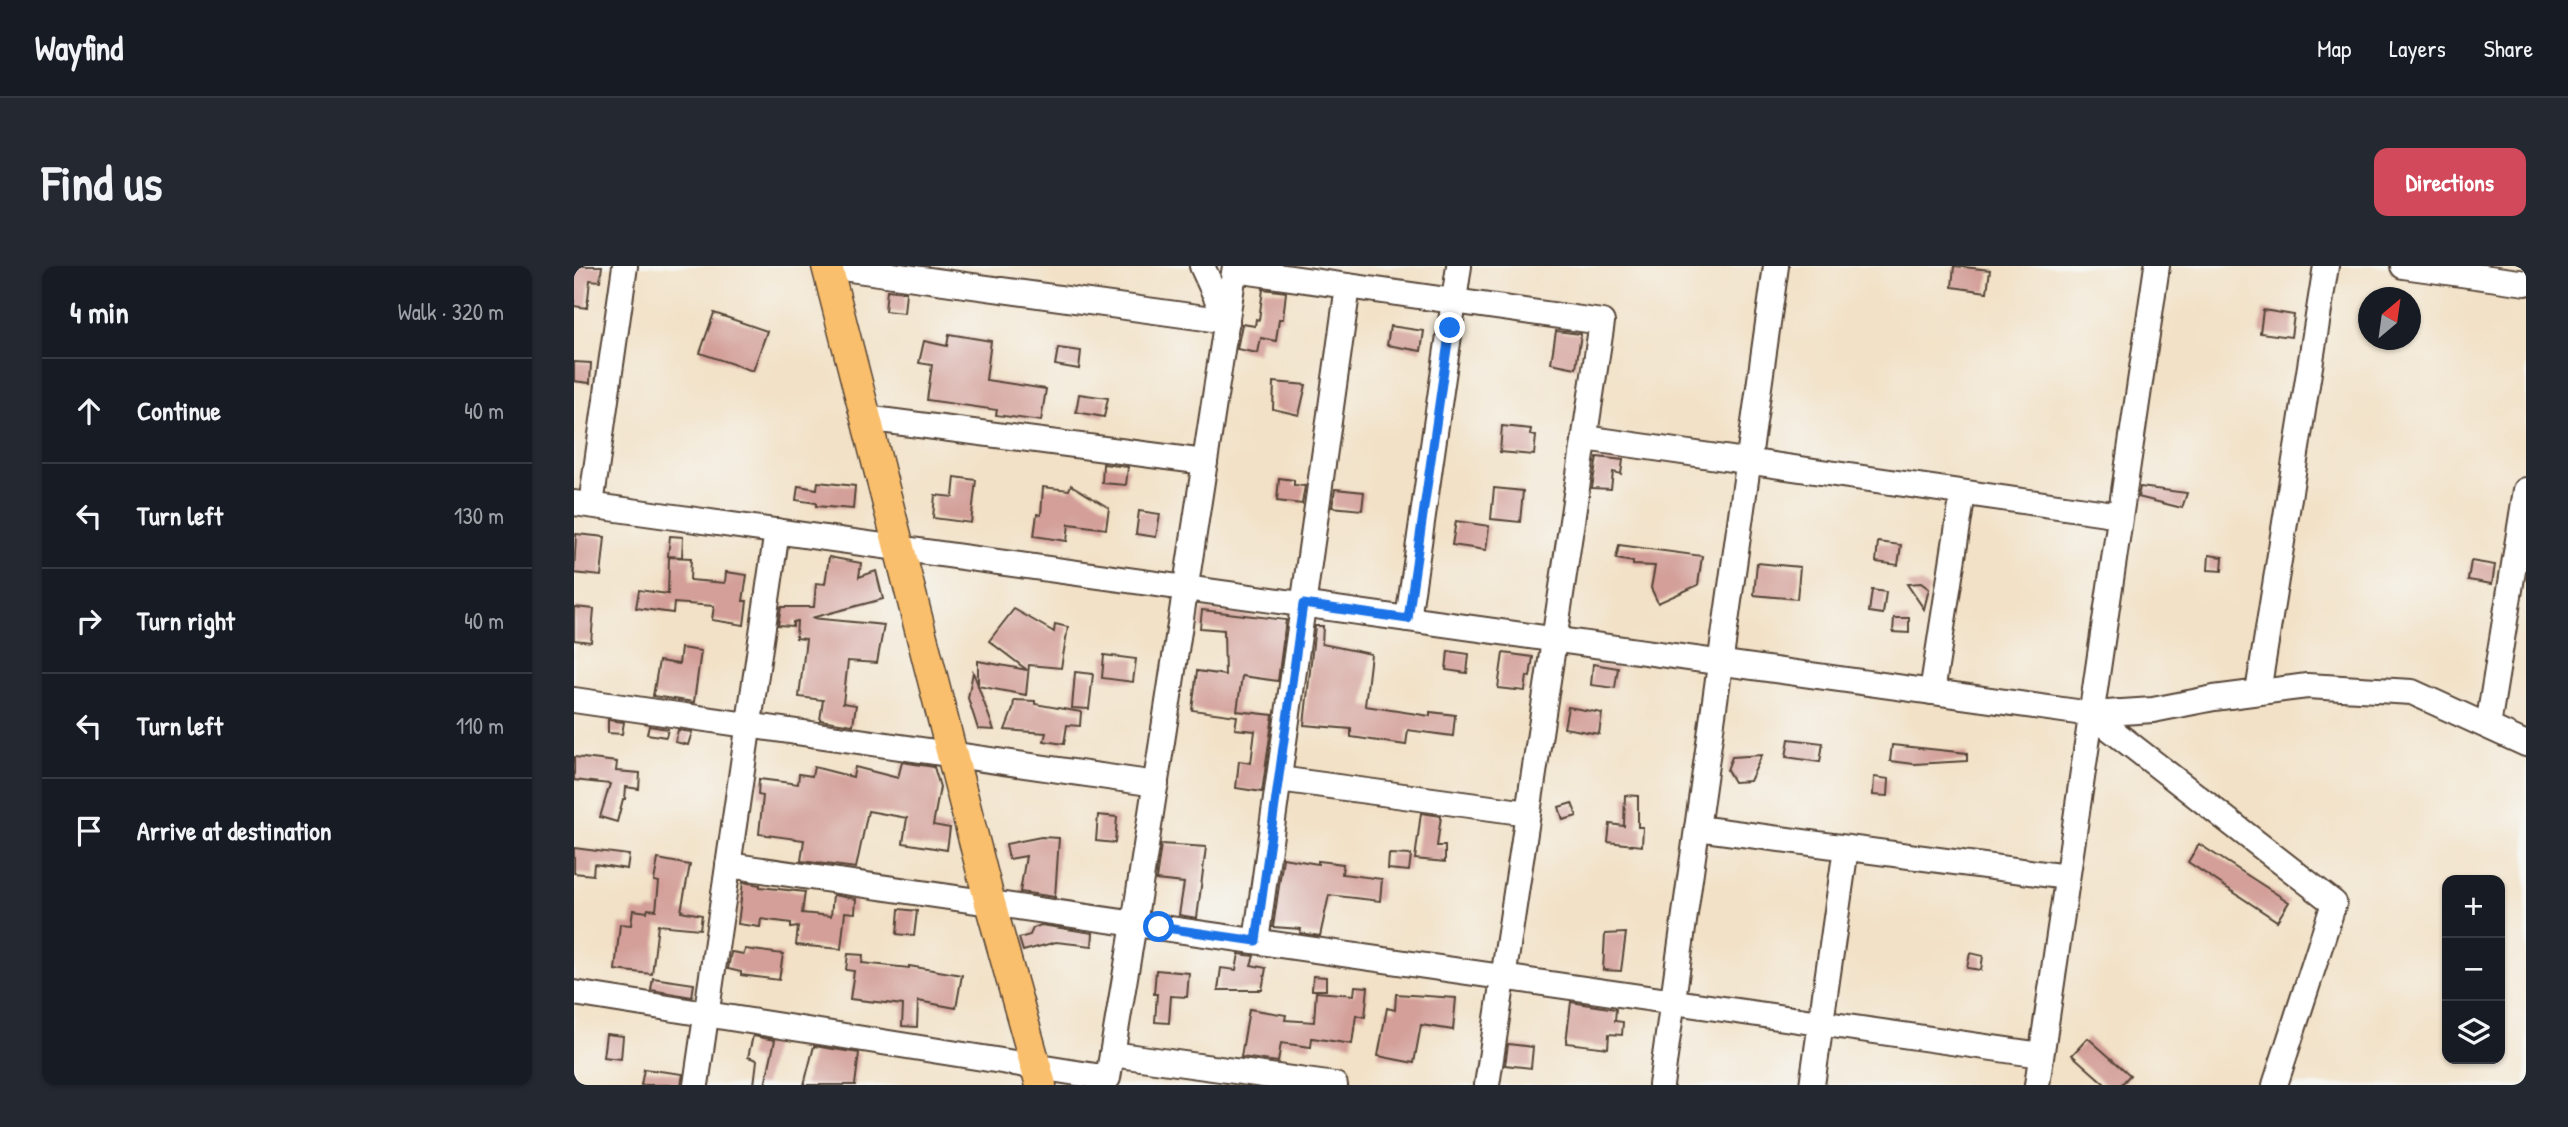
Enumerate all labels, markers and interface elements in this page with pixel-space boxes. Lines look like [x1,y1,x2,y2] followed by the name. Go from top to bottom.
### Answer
[35,26,123,70] text: Wayfind
[2317,32,2351,64] text: Map
[2389,32,2446,64] text: Layers
[2484,32,2533,64] text: Share
[2374,148,2526,216] button: Directions
[42,149,162,215] text: Find us
[2358,287,2421,350] north arrow
[70,292,129,332] text: 4 min
[398,296,504,327] text: Walk · 320 m
[1434,312,1465,343] route end
[70,392,108,430] icon: ahead
[137,393,221,428] text: Continue
[464,395,504,426] text: 40 m
[70,497,108,535] icon: left
[137,498,223,533] text: Turn left
[454,500,504,531] text: 130 m
[70,602,108,640] icon: right
[137,603,235,638] text: Turn right
[464,605,504,636] text: 40 m
[70,707,108,745] icon: left
[137,708,223,743] text: Turn left
[456,710,504,741] text: 110 m
[70,812,108,850] icon: arrive
[137,813,332,848] text: Arrive at destination
[2442,875,2505,1064] map controls
[2442,875,2505,938] button: +
[1143,911,1174,942] route start
[2442,938,2505,1001] button: −
[2442,1001,2505,1064] button: layers

